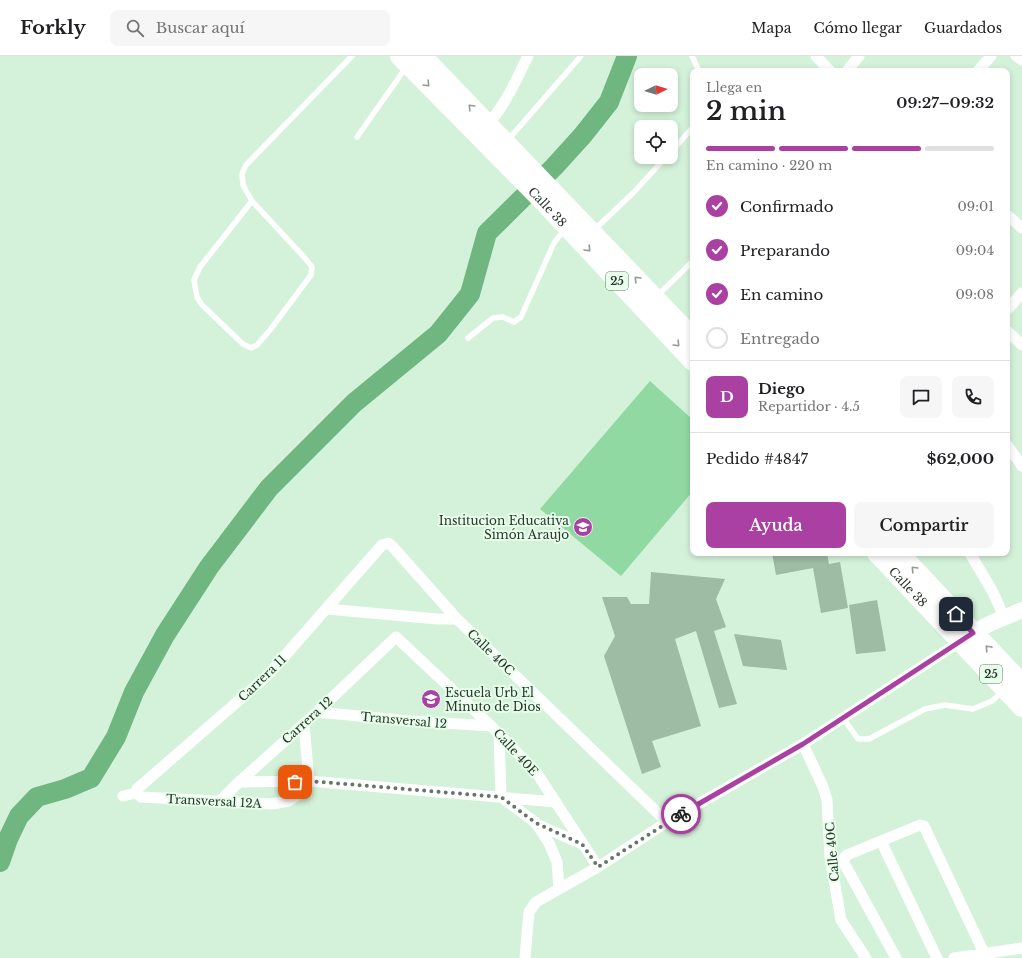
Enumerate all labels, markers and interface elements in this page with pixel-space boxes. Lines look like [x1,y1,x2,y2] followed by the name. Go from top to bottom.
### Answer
[110,10,390,46] search box
[20,16,86,39] text: Forkly
[124,17,146,39] icon: search
[156,18,245,37] text: Buscar aquí
[751,19,791,37] text: Mapa
[813,19,902,37] text: Cómo llegar
[924,19,1002,37] text: Guardados
[634,68,678,112] north arrow
[634,68,678,164] map controls
[422,79,430,87] one-way arrow
[706,79,762,96] text: Llega en
[896,93,994,112] text: 09:27–09:32
[706,95,786,127] text: 2 min
[468,104,476,112] one-way arrow
[634,120,678,164] button: locate
[706,157,832,174] text: En camino · 220 m
[526,183,570,229] street label: Calle 38
[706,195,728,217] icon: check
[740,197,833,216] text: Confirmado
[958,198,994,215] text: 09:01
[706,239,728,261] icon: check
[740,241,830,260] text: Preparando
[956,242,994,259] text: 09:04
[583,244,590,252] one-way arrow
[606,272,628,290] road number: 25
[634,276,642,284] one-way arrow
[706,283,728,305] icon: check
[740,285,823,304] text: En camino
[955,286,994,303] text: 09:08
[740,329,820,348] text: Entregado
[672,339,680,347] one-way arrow
[900,376,942,418] button: chat
[952,376,994,418] button: phone
[758,379,805,398] text: Diego
[720,387,734,406] text: D
[758,398,860,415] text: Repartidor · 4.5
[706,449,808,468] text: Pedido #4847
[927,449,994,468] text: $62,000
[706,502,846,548] button: Ayuda
[854,502,994,548] button: Compartir
[439,513,569,542] place label: Institucion Educativa Simón Araujo
[572,516,594,538] school or university icon: Institucion Educativa Simón Araujo
[886,563,931,610] street label: Calle 38
[911,566,919,574] one-way arrow
[939,597,973,631] pin
[945,603,967,625] icon: home
[464,626,518,678] street label: Calle 40C
[985,645,993,653] one-way arrow
[235,651,289,705] street label: Carrera 11
[980,665,1002,683] road number: 25
[445,685,541,714] place label: Escuela Urb El Minuto de Dios
[420,688,442,710] school or university icon: Escuela Urb El Minuto de Dios
[279,693,335,747] street label: Carrera 12
[360,709,448,731] street label: Transversal 12
[490,725,542,779] street label: Calle 40E
[278,765,312,799] pin
[284,771,306,793] icon: bag
[166,791,263,811] street label: Transversal 12A
[661,794,701,834] courier
[670,803,692,825] icon: bike
[822,822,842,882] street label: Calle 40C

